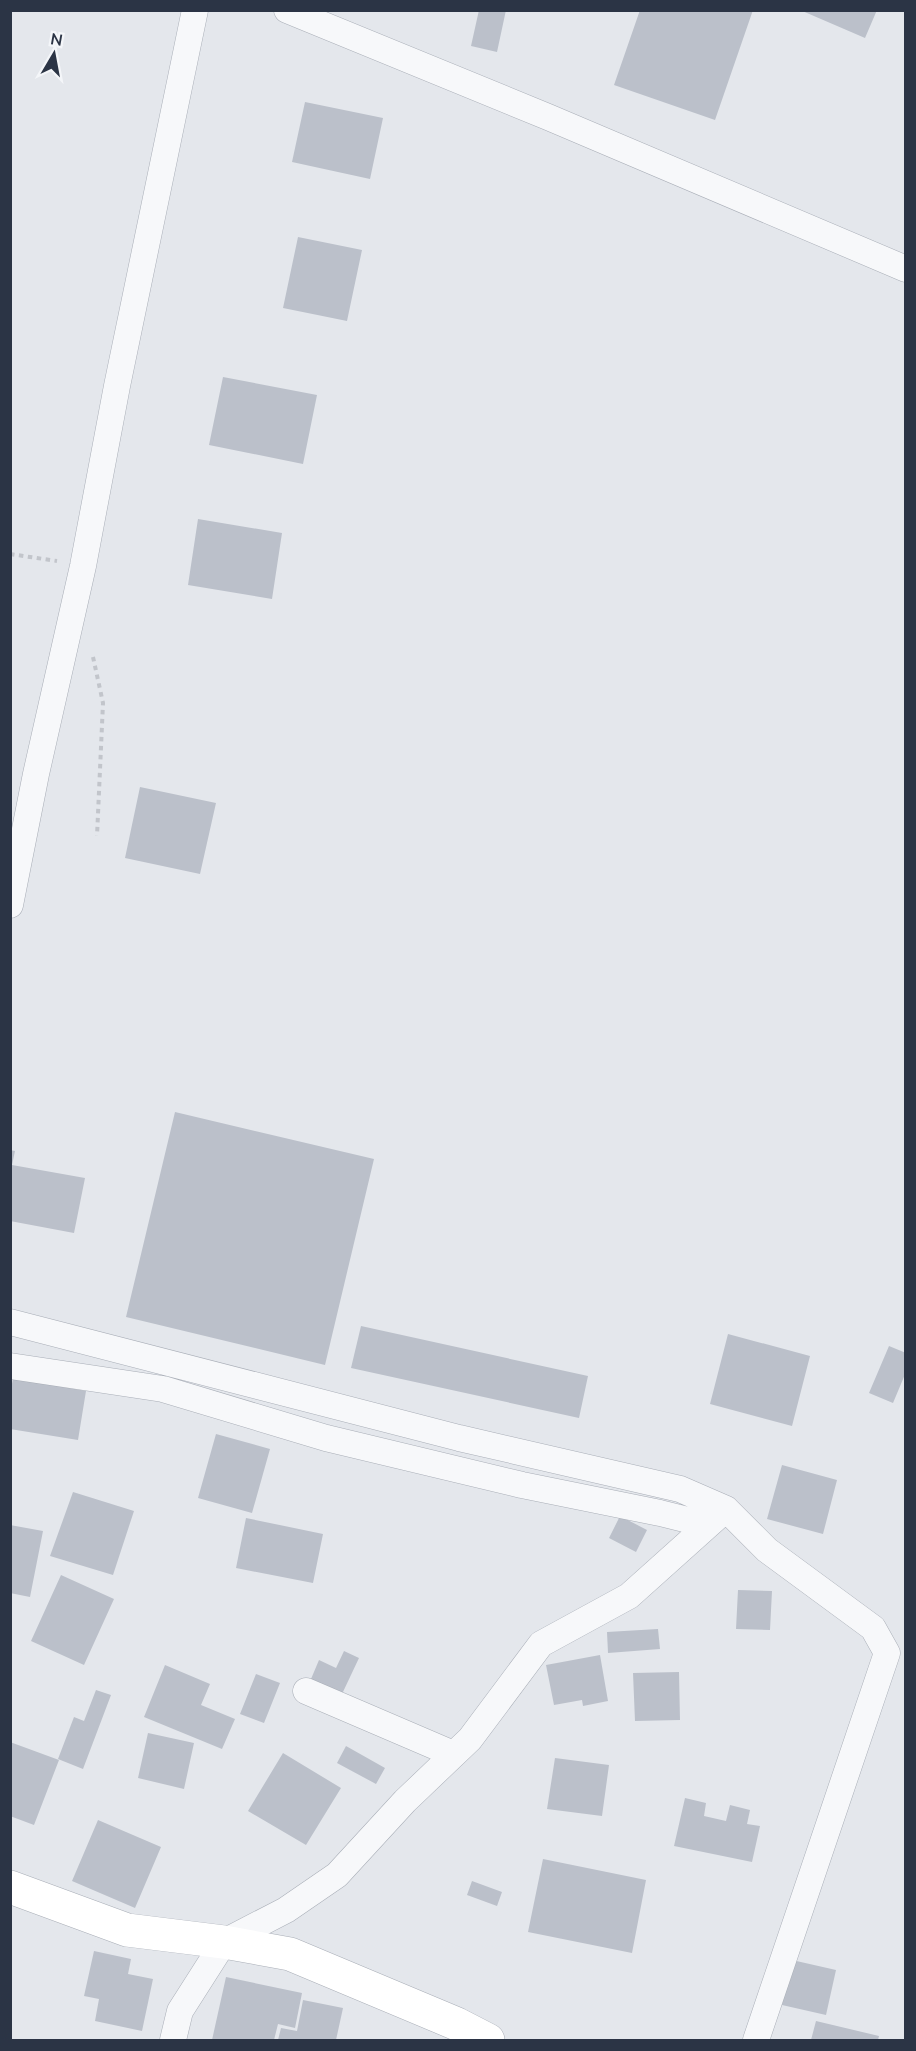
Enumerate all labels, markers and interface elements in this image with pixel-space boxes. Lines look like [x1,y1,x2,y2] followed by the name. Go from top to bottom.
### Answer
[24,24,84,84] north arrow
[49,28,64,52] text: N

